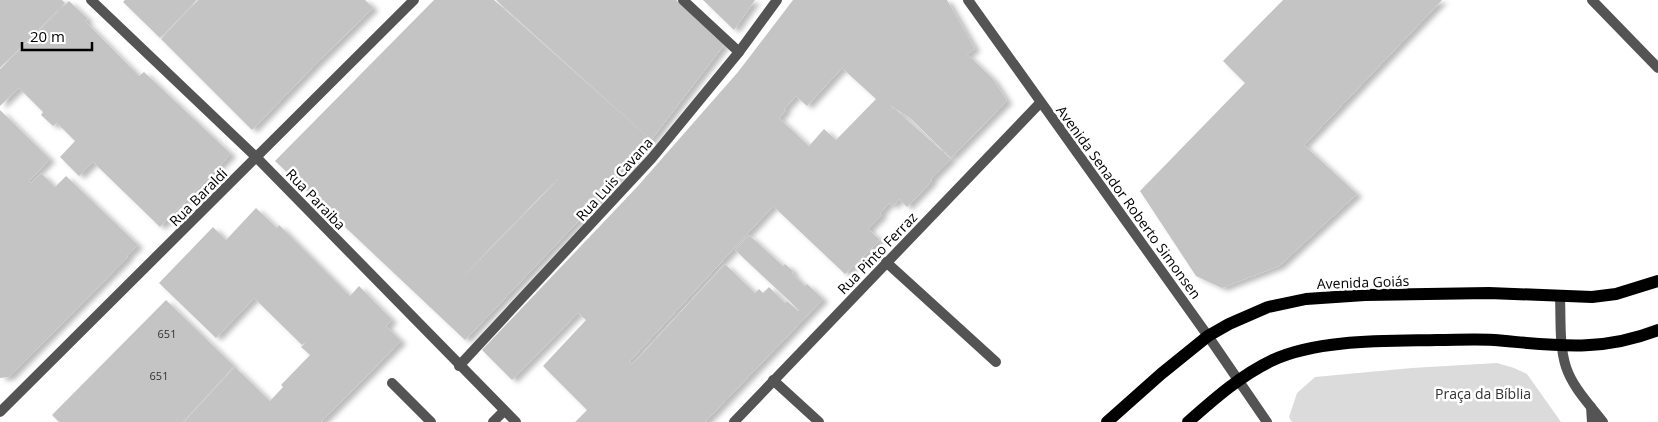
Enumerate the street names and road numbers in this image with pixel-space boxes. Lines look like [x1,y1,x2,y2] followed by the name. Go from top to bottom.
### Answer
[1052,102,1206,302] street label: Avenida Senador Roberto Simonsen
[571,133,657,225] street label: Rua Luis Cavana
[165,164,231,230] street label: Rua Baraldi
[282,164,350,234] street label: Rua Paraiba
[833,208,921,298] street label: Rua Pinto Ferraz
[1316,271,1410,293] street label: Avenida Goiás

